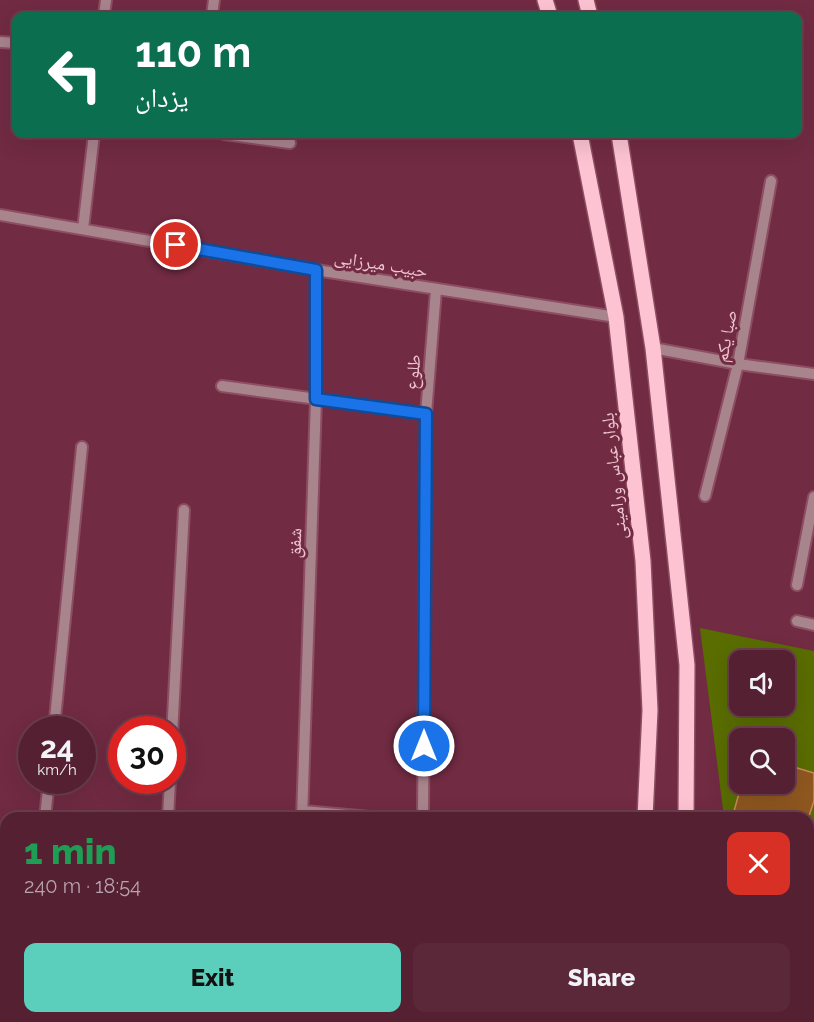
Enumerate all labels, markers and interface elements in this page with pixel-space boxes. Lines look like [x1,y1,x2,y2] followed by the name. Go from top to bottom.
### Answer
[135,28,251,77] text: 110 m
[36,36,114,114] icon: left
[135,82,189,113] text: یزدان
[150,219,201,270] pin
[159,228,192,261] icon: arrive
[333,246,429,282] street label: حبیب میرزایی
[710,308,743,364] street label: صبا یکم
[400,353,426,391] street label: طلوع
[596,412,632,540] street label: بلوار عباس ورامینی
[283,527,307,559] street label: شفق
[729,650,795,794] map controls
[729,650,795,716] button: sound
[392,714,456,778] position arrow
[108,716,186,794] speed limit sign: 30
[729,728,795,794] button: search
[40,730,74,765] text: 24
[37,761,77,779] text: km/h
[24,830,116,872] text: 1 min
[727,832,790,895] button: close
[24,874,141,898] text: 240 m · 18:54
[24,943,401,1012] button: Exit
[413,943,790,1012] button: Share

